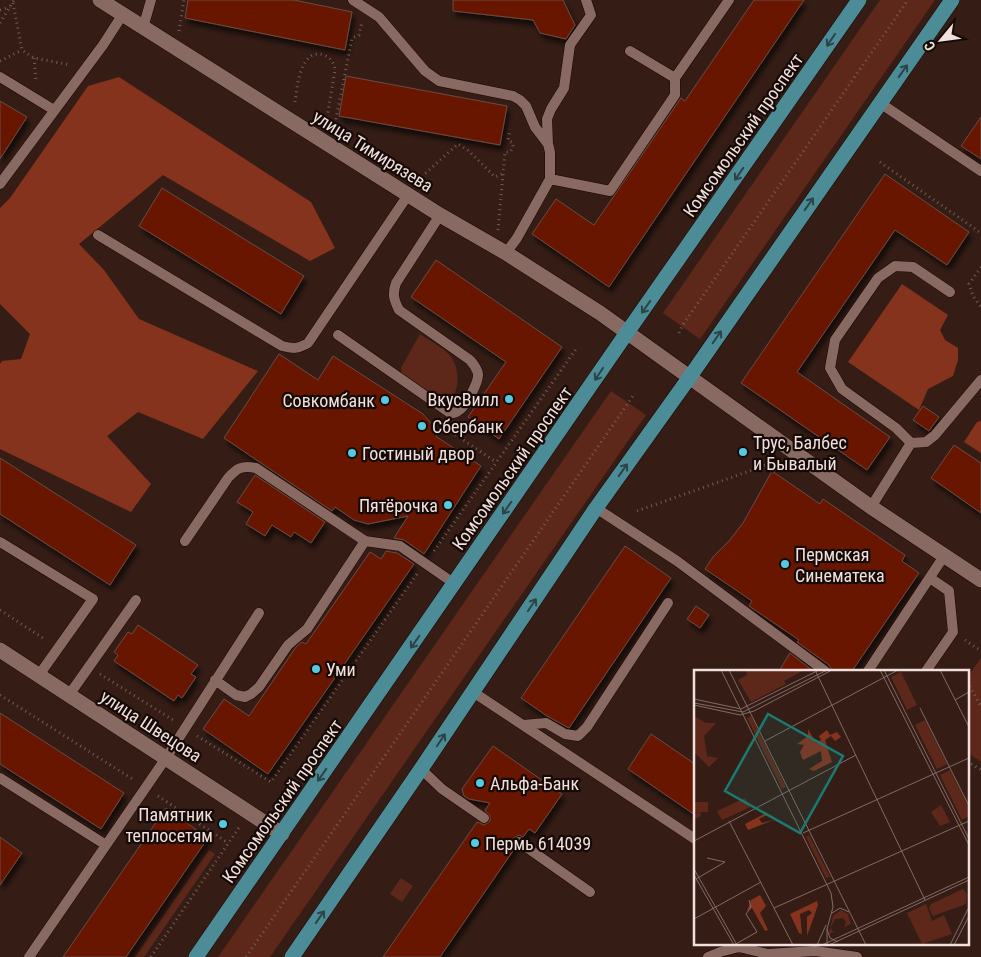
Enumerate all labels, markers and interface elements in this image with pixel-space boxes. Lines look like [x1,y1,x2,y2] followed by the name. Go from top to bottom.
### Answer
[916,15,966,65] north arrow
[826,33,836,47] one-way arrow
[921,39,939,54] text: С
[678,49,808,221] street label: Комсомольский проспект
[898,64,908,78] one-way arrow
[309,106,437,196] street label: улица Тимирязева
[734,166,744,180] one-way arrow
[804,197,814,211] one-way arrow
[641,300,651,314] one-way arrow
[712,330,722,344] one-way arrow
[594,367,604,381] one-way arrow
[447,382,577,554] street label: Комсомольский проспект
[427,389,499,410] place label: ВкусВилл
[282,390,375,411] place label: Совкомбанк
[503,393,515,405] marker: ВкусВилл
[379,394,391,406] marker: Совкомбанк
[432,416,504,437] place label: Сбербанк
[416,420,428,432] marker: Сбербанк
[753,432,847,474] place label: Трус, Балбес и Бывалый
[362,443,475,464] place label: Гостиный двор
[737,446,749,458] marker: Трус, Балбес и Бывалый
[346,447,358,459] marker: Гостиный двор
[618,463,628,477] one-way arrow
[359,495,438,516] place label: Пятёрочка
[442,499,454,511] marker: Пятёрочка
[502,501,512,515] one-way arrow
[795,544,885,586] place label: Пермская Синематека
[779,558,791,570] marker: Пермская Синематека
[527,598,537,612] one-way arrow
[410,634,420,648] one-way arrow
[326,659,356,680] place label: Уми
[310,663,322,675] marker: Уми
[694,670,968,944] inset map
[97,686,205,766] street label: улица Швецова
[217,715,347,887] street label: Комсомольский проспект
[436,733,446,747] one-way arrow
[317,768,327,782] one-way arrow
[490,773,579,794] place label: Альфа-Банк
[474,777,486,789] marker: Альфа-Банк
[126,804,213,846] place label: Памятник теплосетям
[217,818,229,830] marker: Памятник теплосетям
[485,833,591,854] place label: Пермь 614039
[469,837,481,849] marker: Пермь 614039
[315,910,325,924] one-way arrow

